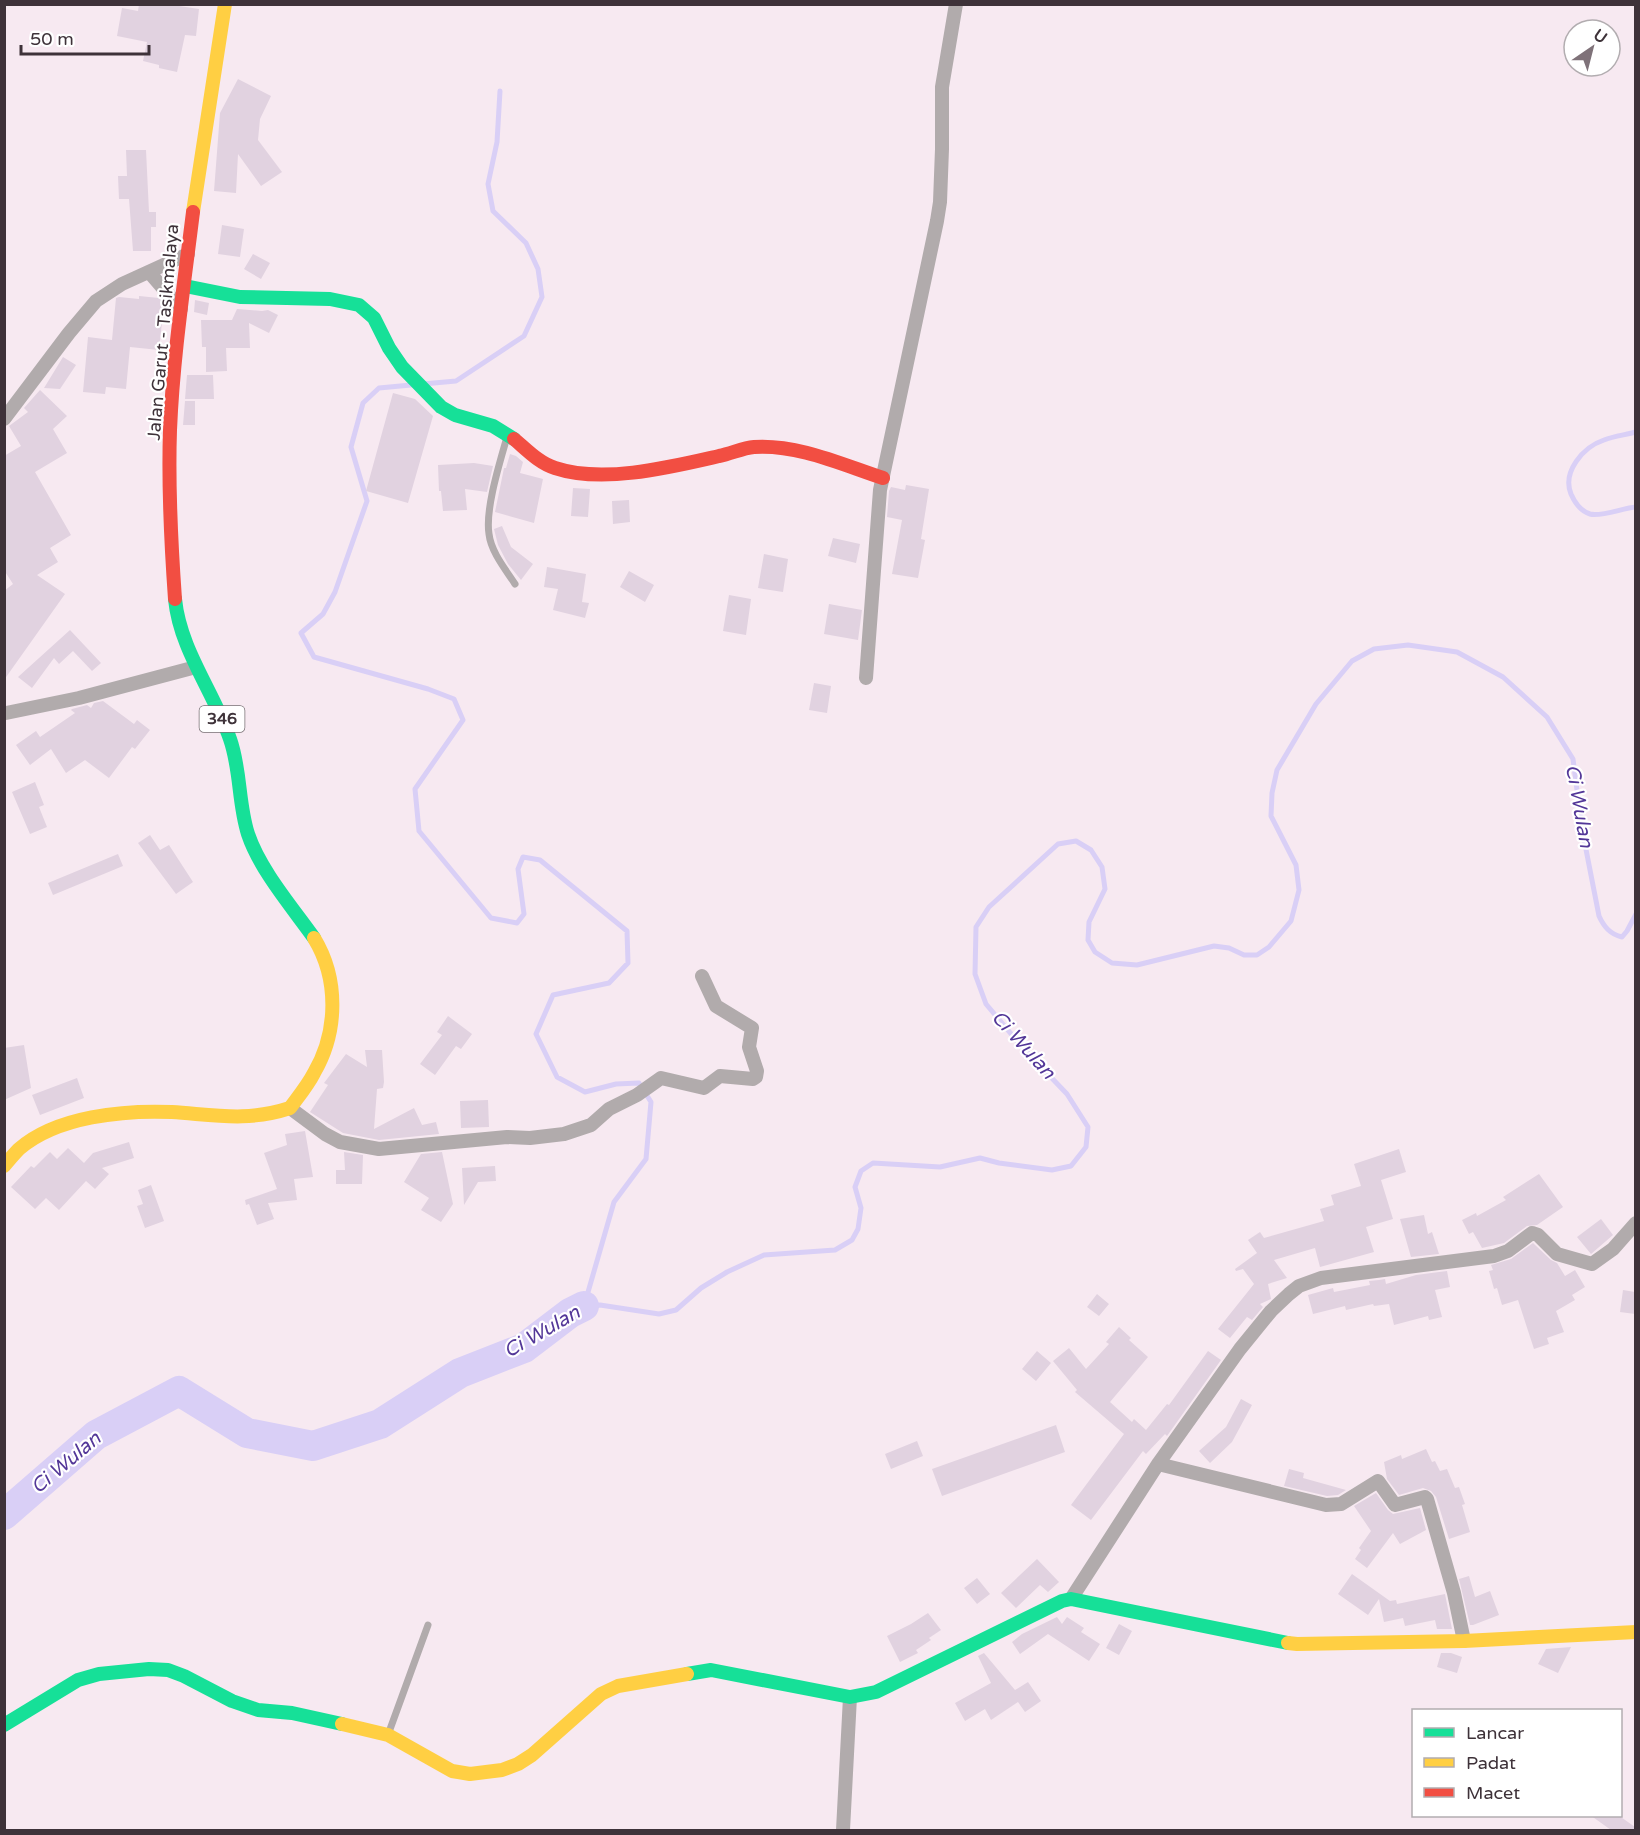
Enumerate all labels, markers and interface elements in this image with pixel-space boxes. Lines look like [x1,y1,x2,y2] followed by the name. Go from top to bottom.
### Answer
[21,18,148,56] scale bar
[1562,18,1622,78] north arrow
[1589,25,1611,48] text: U
[30,28,74,50] text: 50 m
[143,223,183,441] street label: Jalan Garut - Tasikmalaya
[200,706,244,732] road number: 346
[1560,763,1598,850] water label: Ci Wulan
[986,1006,1061,1085] water label: Ci Wulan
[500,1300,585,1363] water label: Ci Wulan
[26,1426,107,1499] water label: Ci Wulan
[1412,1709,1622,1817] legend
[1466,1722,1524,1744] text: Lancar
[1466,1752,1516,1774] text: Padat
[1466,1782,1520,1804] text: Macet

